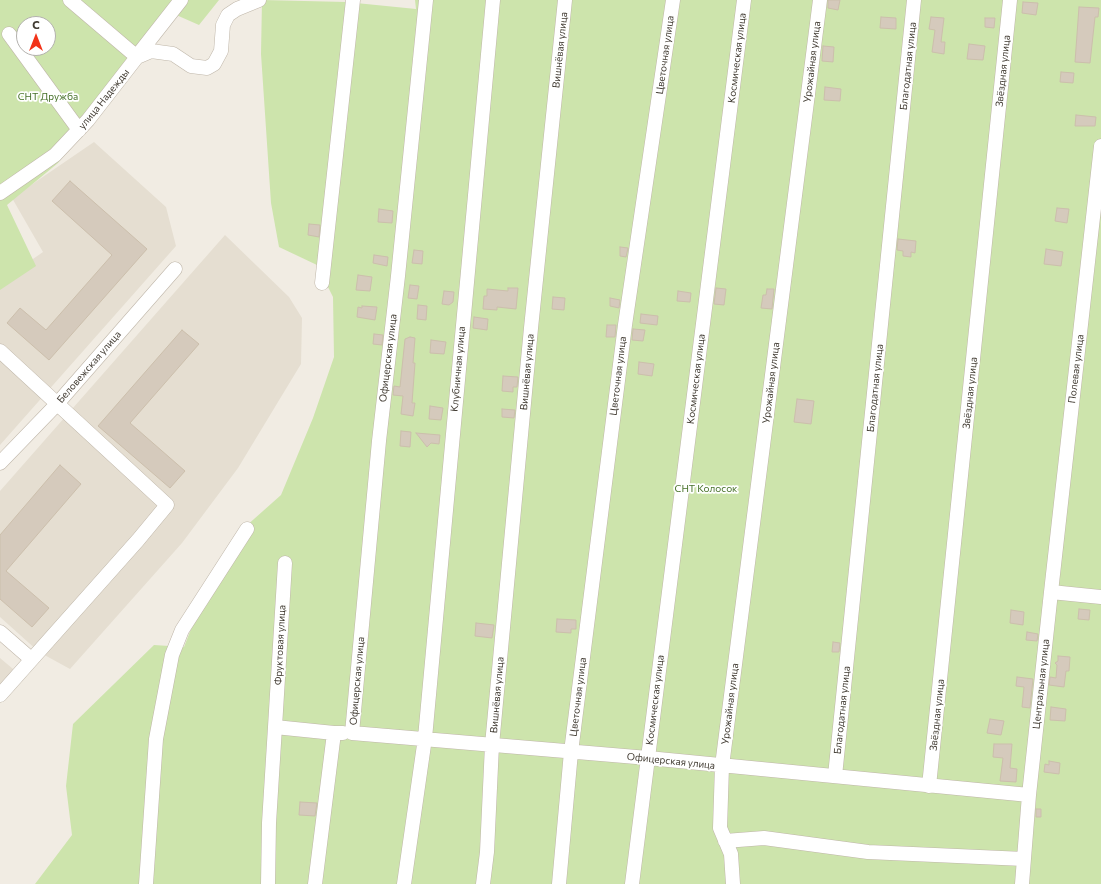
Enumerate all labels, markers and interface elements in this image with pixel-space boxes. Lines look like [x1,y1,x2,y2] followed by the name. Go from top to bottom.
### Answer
[550,11,570,89] street label: Вишнёвая улица
[726,12,748,104] street label: Космическая улица
[654,15,676,95] street label: Цветочная улица
[16,16,56,56] north arrow
[32,18,40,31] text: С
[801,21,823,103] street label: Урожайная улица
[897,21,919,111] street label: Благодатная улица
[993,34,1013,108] street label: Звёздная улица
[76,66,132,132] street label: улица Надежды
[18,91,78,103] park label: СНТ Дружба
[377,313,399,403] street label: Офицерская улица
[448,326,468,412] street label: Клубничная улица
[54,329,124,405] street label: Беловежская улица
[518,333,536,411] street label: Вишнёвая улица
[685,333,707,425] street label: Космическая улица
[1066,334,1086,404] street label: Полевая улица
[607,336,629,416] street label: Цветочная улица
[760,342,782,424] street label: Урожайная улица
[864,343,886,433] street label: Благодатная улица
[960,356,980,430] street label: Звёздная улица
[675,483,737,495] park label: СНТ Колосок
[272,605,288,685] street label: Фруктовая улица
[347,636,367,726] street label: Офицерская улица
[1030,638,1052,730] street label: Центральная улица
[644,654,666,746] street label: Космическая улица
[488,656,506,734] street label: Вишнёвая улица
[567,657,589,737] street label: Цветочная улица
[719,663,741,745] street label: Урожайная улица
[831,665,853,755] street label: Благодатная улица
[927,678,947,752] street label: Звёздная улица
[626,750,716,772] street label: Офицерская улица

